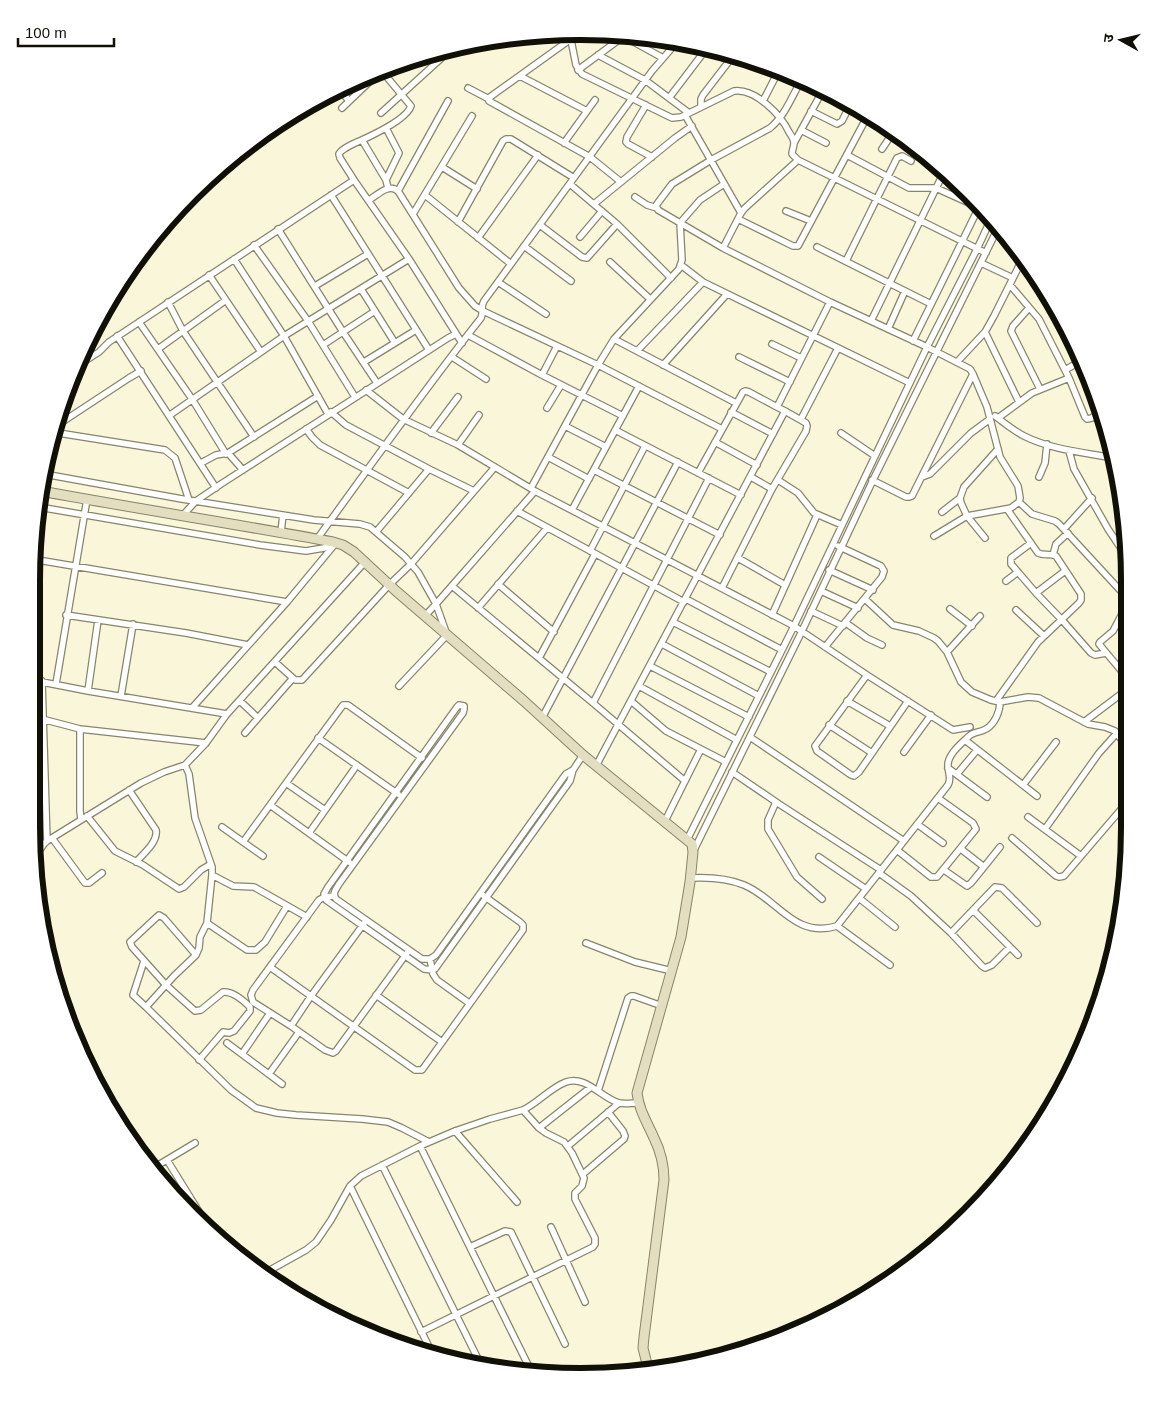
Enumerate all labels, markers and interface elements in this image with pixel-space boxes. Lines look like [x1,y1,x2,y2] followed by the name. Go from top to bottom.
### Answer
[18,15,114,47] scale bar
[1096,15,1146,65] north arrow
[25,24,67,41] text: 100 m
[1100,32,1117,43] text: उ

